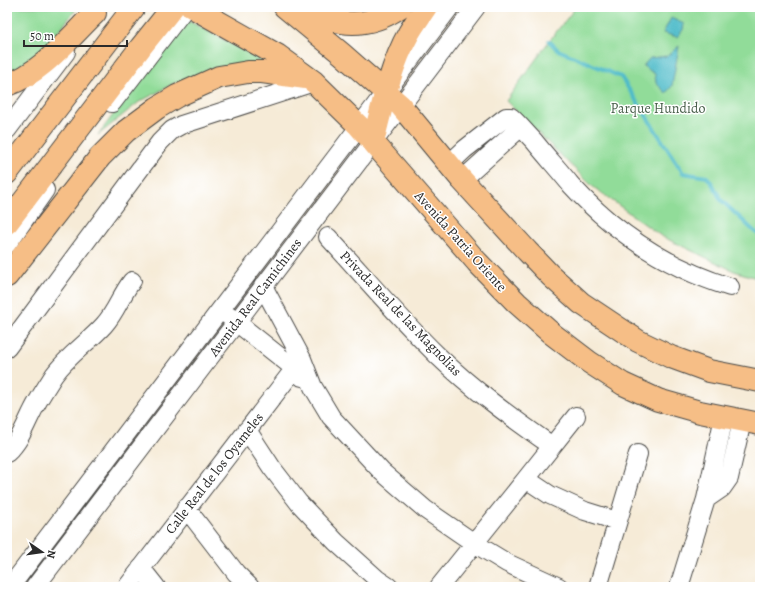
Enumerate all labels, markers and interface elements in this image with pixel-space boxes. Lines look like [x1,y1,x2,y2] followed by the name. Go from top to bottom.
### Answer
[24,22,127,48] scale bar
[30,28,54,44] text: 50 m
[611,99,705,118] park label: Parque Hundido
[410,186,511,296] street label: Avenida Patria Oriente
[204,234,306,361] street label: Avenida Real Camichines
[336,246,466,380] street label: Privada Real de las Magnolias
[161,409,268,538] street label: Calle Real de los Oyameles
[22,532,62,572] north arrow
[43,549,59,560] text: N

